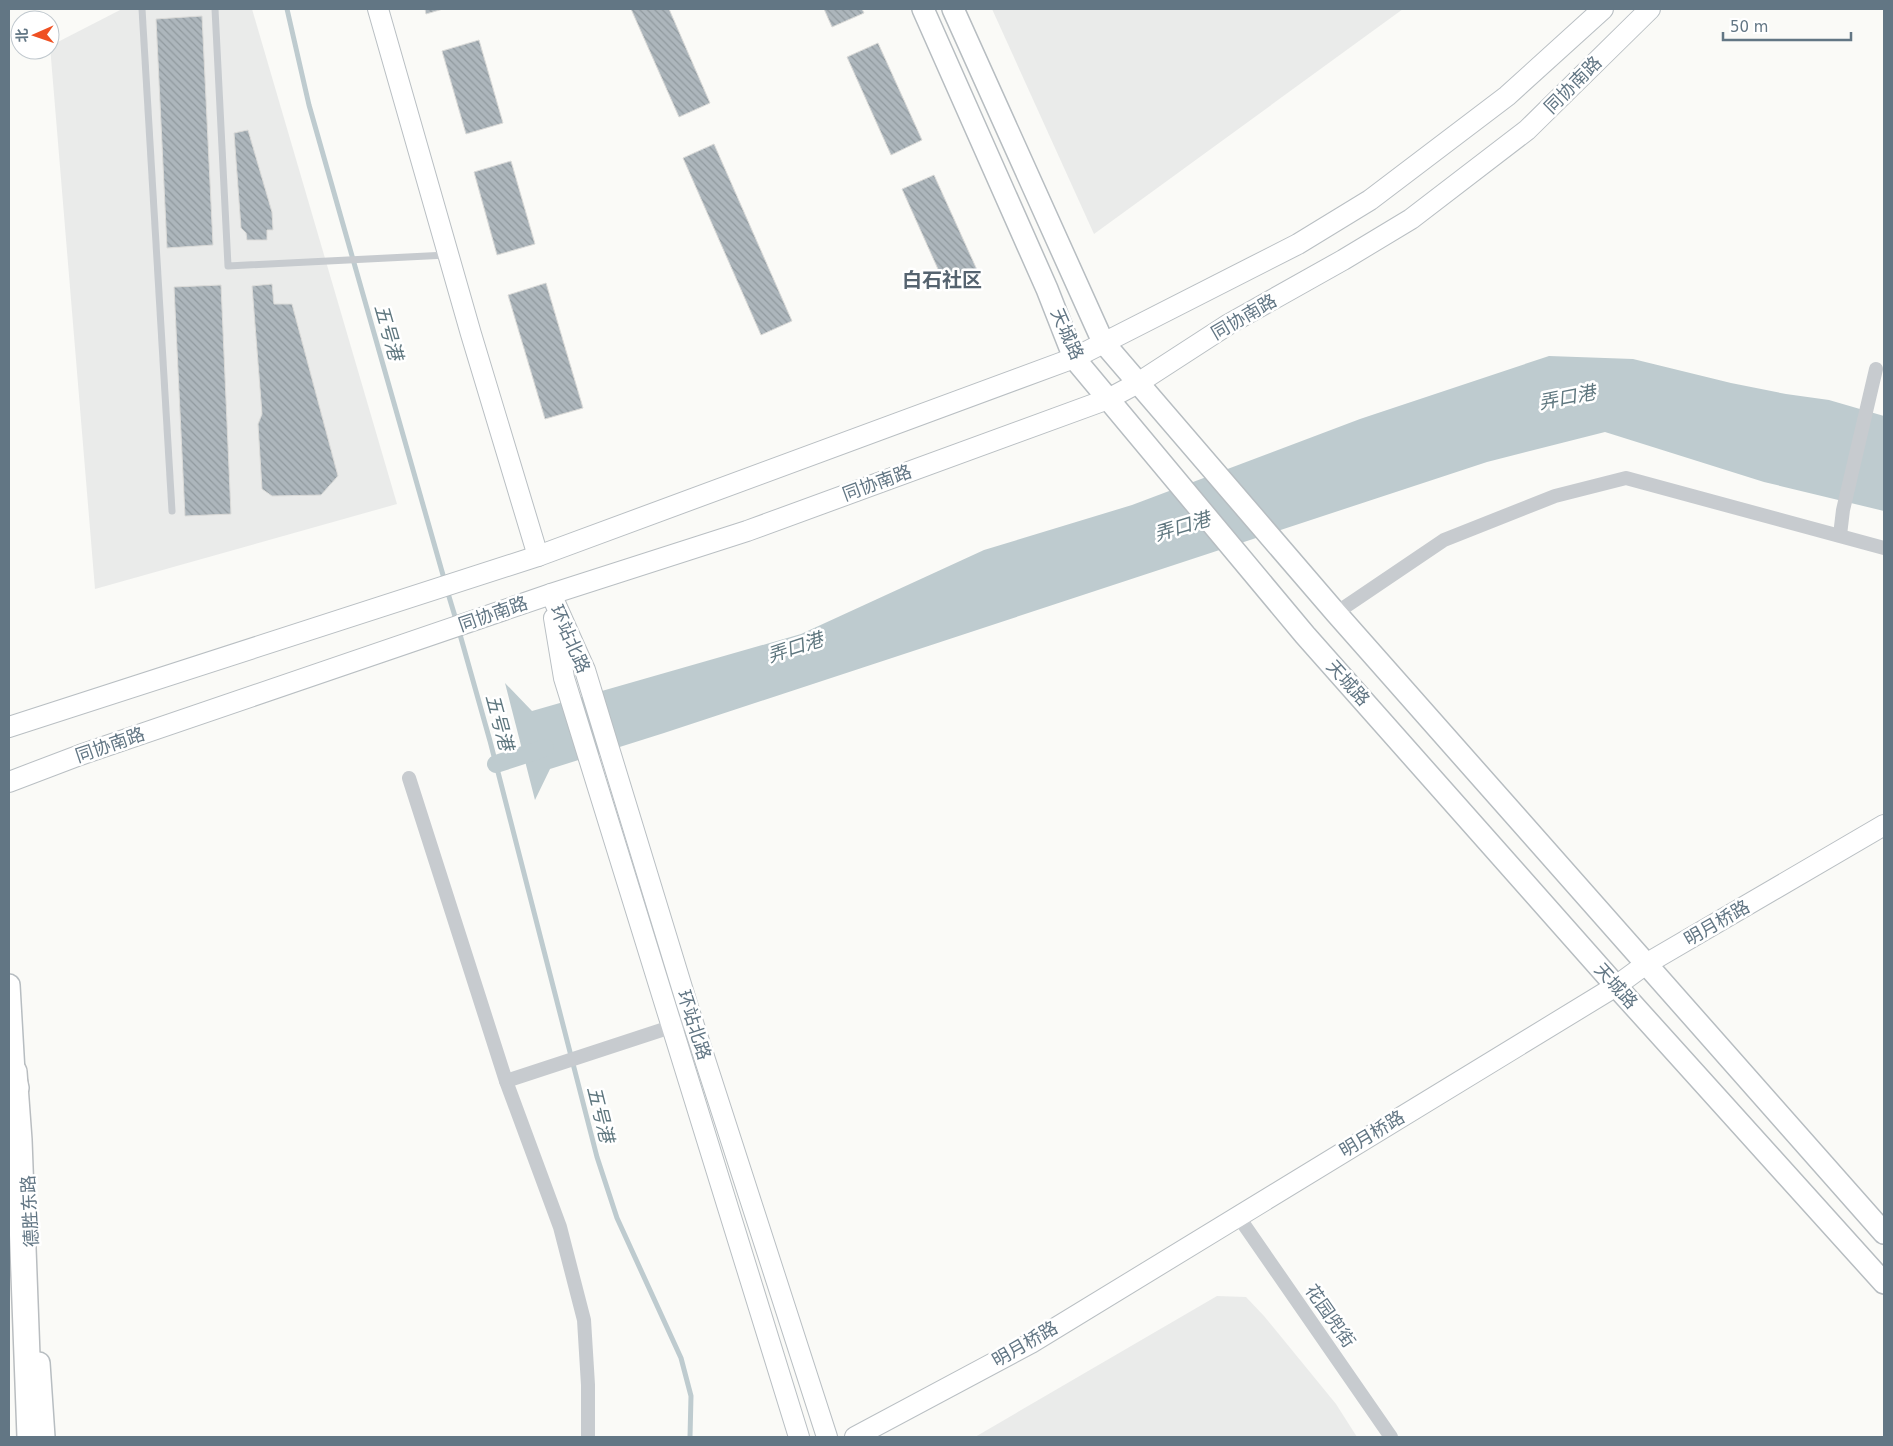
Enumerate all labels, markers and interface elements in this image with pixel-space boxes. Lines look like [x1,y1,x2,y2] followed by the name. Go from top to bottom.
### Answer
[10,10,60,60] north arrow
[1723,10,1850,42] scale bar
[1730,18,1768,36] text: 50 m
[14,28,30,43] text: 北
[1540,52,1606,118] street label: 同协南路
[902,268,982,292] district label: 白石社区
[1207,289,1280,344] street label: 同协南路
[371,302,408,365] water label: 五号港
[1047,305,1088,363] street label: 天城路
[1537,380,1600,413] water label: 弄口港
[839,460,914,505] street label: 同协南路
[1152,506,1215,545] water label: 弄口港
[455,592,530,635] street label: 同协南路
[546,602,595,676] street label: 环站北路
[764,627,828,666] water label: 弄口港
[1323,656,1374,710] street label: 天城路
[482,692,519,755] water label: 五号港
[72,723,147,766] street label: 同协南路
[1680,895,1753,950] street label: 明月桥路
[1591,959,1642,1013] street label: 天城路
[673,987,716,1062] street label: 环站北路
[583,1084,619,1147] water label: 五号港
[1335,1106,1408,1161] street label: 明月桥路
[17,1175,42,1248] street label: 德胜东路
[1301,1280,1360,1351] street label: 花园兜街
[988,1316,1061,1371] street label: 明月桥路

